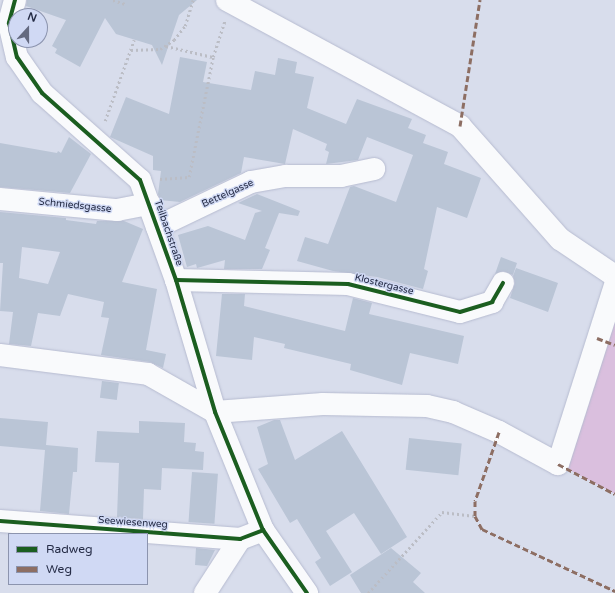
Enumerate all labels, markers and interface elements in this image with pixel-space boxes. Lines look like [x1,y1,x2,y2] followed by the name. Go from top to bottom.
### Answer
[8,8,48,48] north arrow
[26,10,39,25] text: N
[200,177,256,211] street label: Bettelgasse
[38,196,112,216] street label: Schmiedsgasse
[151,198,185,268] street label: Teilbachstraße
[353,272,415,298] street label: Klostergasse
[98,515,168,531] street label: Seewiesenweg
[8,533,148,585] legend
[46,542,93,556] text: Radweg
[46,562,72,576] text: Weg

